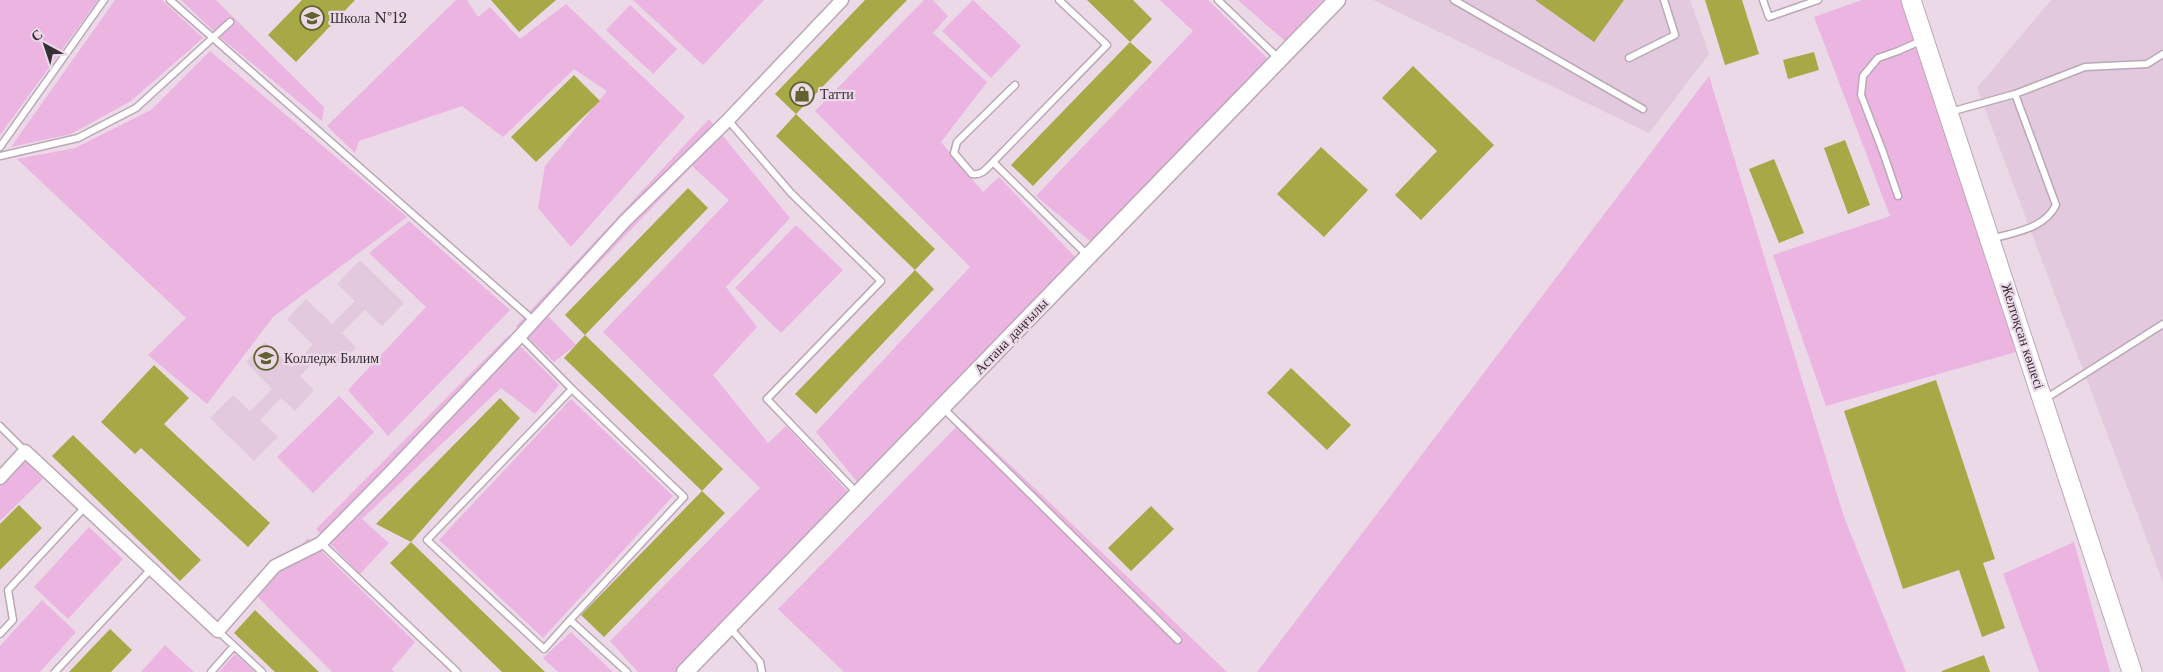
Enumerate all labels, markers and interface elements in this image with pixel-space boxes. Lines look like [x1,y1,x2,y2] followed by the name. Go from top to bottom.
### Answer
[299,5,325,31] school or university icon: Школа №12
[330,9,407,27] place label: Школа №12
[20,20,70,70] north arrow
[27,25,46,45] text: С
[789,81,815,107] shop icon: Татти
[820,85,854,103] place label: Татти
[1997,281,2049,391] street label: Желтоқсан көшесі
[970,294,1052,378] street label: Астана даңғылы
[253,345,279,371] school or university icon: Колледж Билим
[284,349,379,367] place label: Колледж Билим

